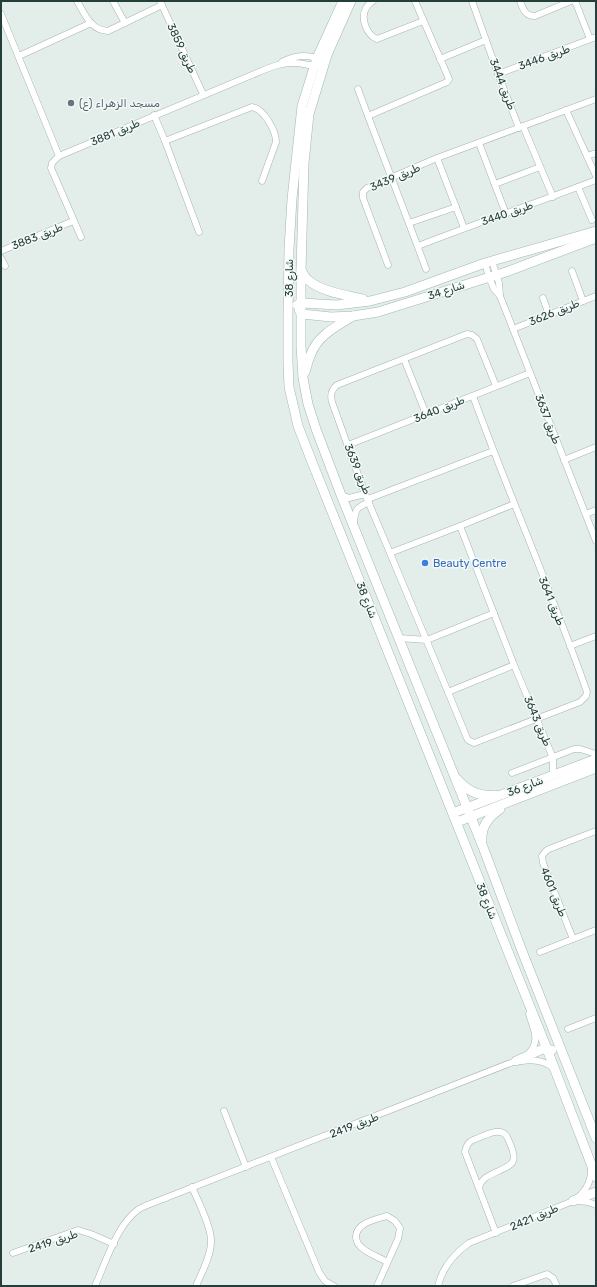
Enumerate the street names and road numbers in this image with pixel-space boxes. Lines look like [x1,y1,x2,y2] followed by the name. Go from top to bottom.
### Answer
[163,21,199,76] street label: طريق 3859
[517,42,572,74] street label: طريق 3446
[486,57,518,112] street label: طريق 3444
[89,116,142,150] street label: طريق 3881
[368,161,423,195] street label: طريق 3439
[479,198,535,229] street label: طريق 3440
[10,220,65,254] street label: طريق 3883
[283,259,298,297] street label: شارع 38
[426,278,467,304] street label: شارع 34
[527,296,582,329] street label: طريق 3626
[531,392,563,447] street label: طريق 3637
[412,393,467,427] street label: طريق 3640
[341,442,374,497] street label: طريق 3639
[535,575,567,628] street label: طريق 3641
[351,580,380,621] street label: شارع 38
[520,694,554,749] street label: طريق 3643
[505,774,546,801] street label: شارع 36
[537,866,569,919] street label: طريق 4601
[471,881,500,922] street label: شارع 38
[328,1110,381,1142] street label: طريق 2419
[508,1201,561,1234] street label: طريق 2421
[27,1227,80,1257] street label: طريق 2419

